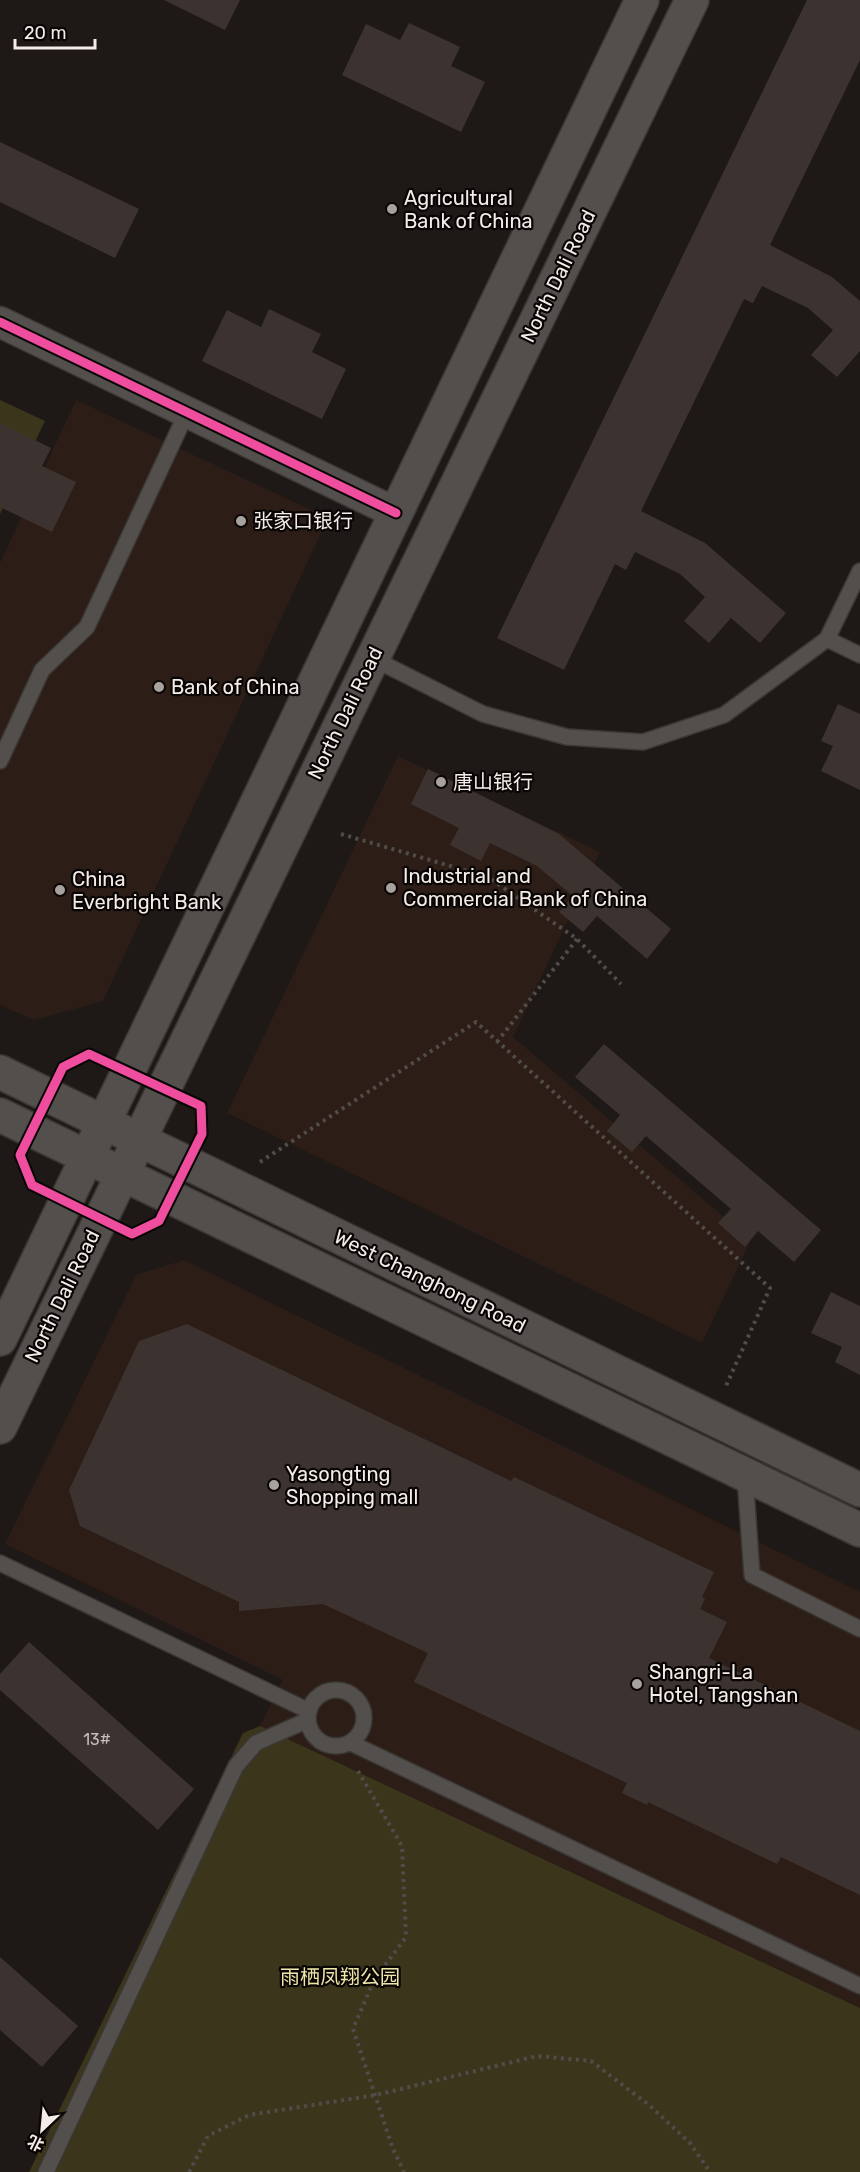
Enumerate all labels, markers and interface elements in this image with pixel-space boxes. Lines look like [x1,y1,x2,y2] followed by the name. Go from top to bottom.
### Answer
[15,12,94,50] scale bar
[24,22,66,44] text: 20 m
[404,186,533,233] place label: Agricultural Bank of China
[385,202,399,216] marker: Agricultural Bank of China
[515,206,601,346] street label: North Dali Road
[253,509,353,533] place label: 张家口银行
[234,514,248,528] marker: 张家口银行
[302,643,388,783] street label: North Dali Road
[171,675,300,699] place label: Bank of China
[152,680,166,694] marker: Bank of China
[453,770,533,794] place label: 唐山银行
[434,775,448,789] marker: 唐山银行
[403,864,647,911] place label: Industrial and Commercial Bank of China
[72,867,222,914] place label: China Everbright Bank
[384,881,398,895] marker: Industrial and Commercial Bank of China
[53,883,67,897] marker: China Everbright Bank
[330,1224,530,1338] street label: West Changhong Road
[19,1226,105,1366] street label: North Dali Road
[286,1462,418,1509] place label: Yasongting Shopping mall
[267,1478,281,1492] marker: Yasongting Shopping mall
[649,1660,798,1707] place label: Shangri-La Hotel, Tangshan
[630,1677,644,1691] marker: Shangri-La Hotel, Tangshan
[83,1730,111,1749] house number: 13#
[280,1965,400,1989] park label: 雨栖凤翔公园
[12,2100,72,2160] north arrow
[24,2131,47,2155] text: 北

